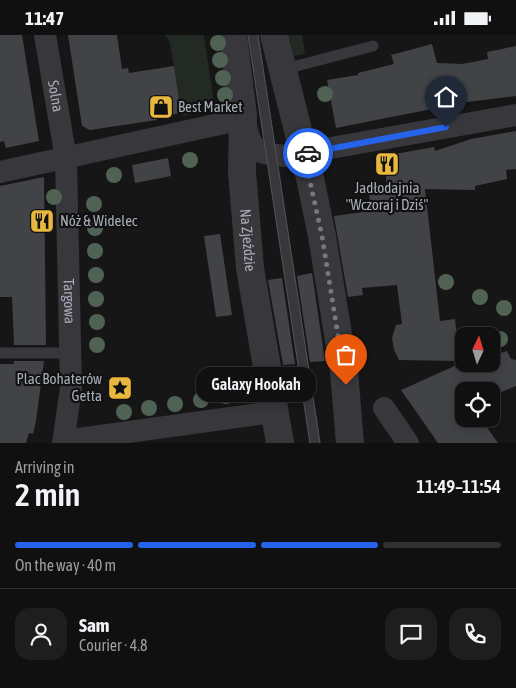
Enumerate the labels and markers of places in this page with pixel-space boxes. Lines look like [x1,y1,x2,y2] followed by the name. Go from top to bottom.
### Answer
[425,76,467,127] pin
[148,94,174,120] shop icon: Best Market
[178,98,242,115] place label: Best Market
[374,151,400,177] restaurant icon: Jadłodajnia "Wczoraj i Dziś"
[346,179,428,213] place label: Jadłodajnia "Wczoraj i Dziś"
[29,208,55,234] restaurant icon: Nóż & Widelec
[60,212,138,229] place label: Nóż & Widelec
[325,334,367,385] pin
[196,367,316,403] callout: Galaxy Hookah
[16,370,102,404] place label: Plac Bohaterów Getta
[107,375,133,401] place icon: Plac Bohaterów Getta

